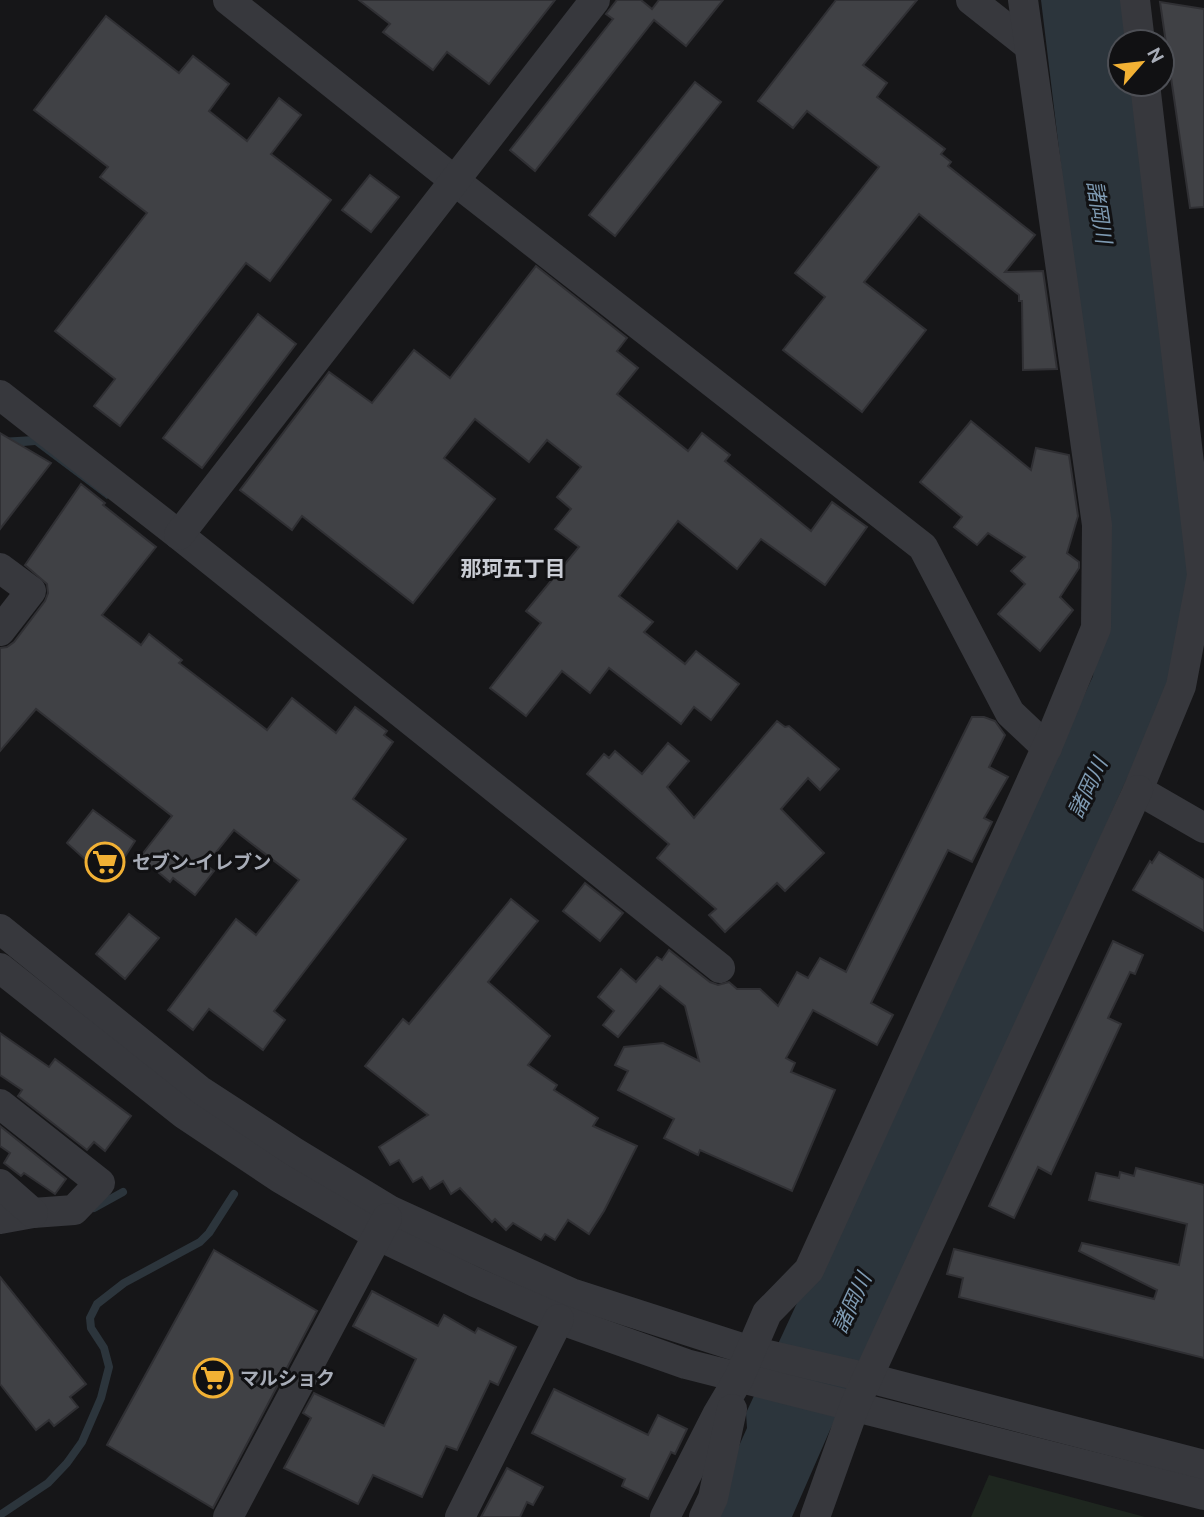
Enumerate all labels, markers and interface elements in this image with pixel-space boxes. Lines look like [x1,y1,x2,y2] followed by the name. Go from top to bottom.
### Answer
[1106,28,1176,98] north arrow
[1143,44,1169,66] text: N
[1083,179,1117,247] water label: 諸岡川
[461,556,566,580] district label: 那珂五丁目
[1063,752,1112,821] water label: 諸岡川
[84,841,126,883] supermarket icon: セブン-イレブン
[132,851,271,873] place label: セブン-イレブン
[827,1267,876,1336] water label: 諸岡川
[192,1357,234,1399] supermarket icon: マルショク
[240,1367,335,1389] place label: マルショク

